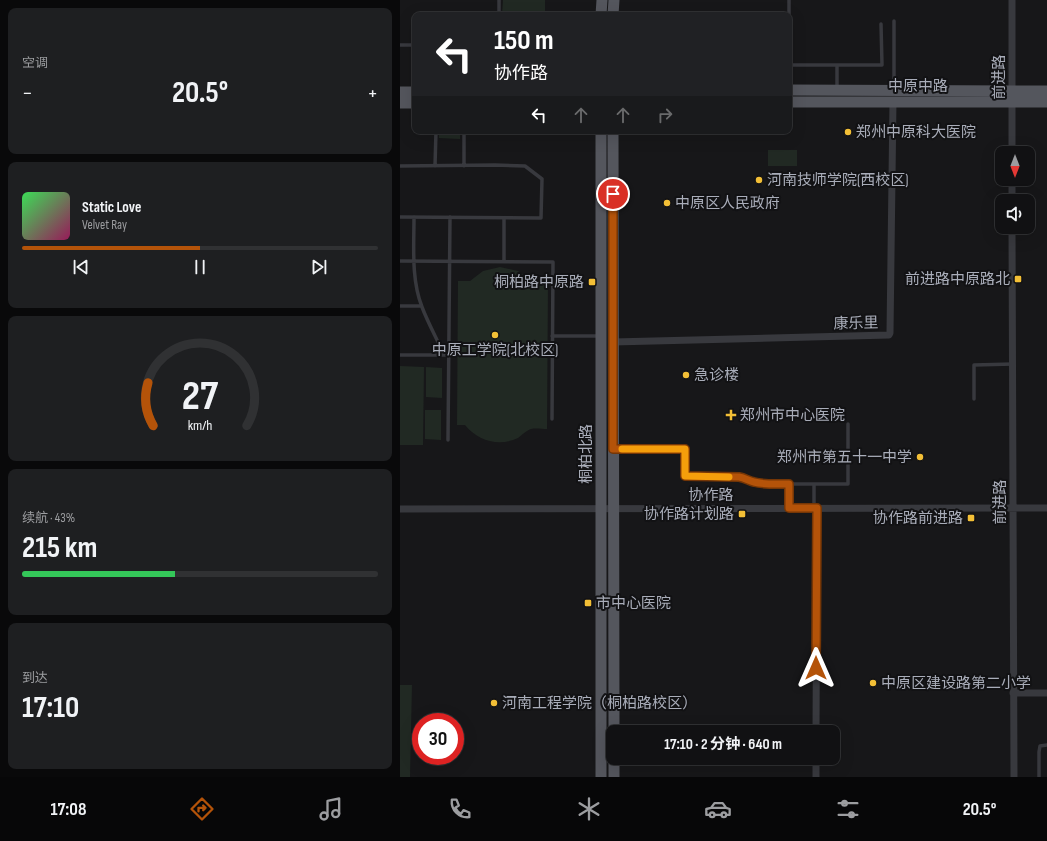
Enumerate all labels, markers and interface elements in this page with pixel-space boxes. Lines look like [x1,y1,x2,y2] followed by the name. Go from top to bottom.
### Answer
[494,24,554,57] text: 150 m
[428,28,480,80] icon: left
[990,54,1009,100] street label: 前进路
[22,55,48,71] text: 空调
[494,63,548,84] text: 协作路
[172,75,228,111] text: 20.5°
[888,77,948,96] street label: 中原中路
[22,80,33,107] text: −
[367,80,378,107] text: +
[528,104,550,126] icon: left
[570,104,592,126] icon: ahead
[612,104,634,126] icon: ahead
[654,104,676,126] icon: right
[856,123,976,142] place label: 郑州中原科大医院
[843,127,853,137] marker: 郑州中原科大医院
[995,146,1035,186] north arrow
[995,146,1035,234] map controls
[767,171,909,190] place label: 河南技师学院(西校区)
[754,175,764,185] marker: 河南技师学院(西校区)
[596,177,630,211] pin
[602,183,624,205] icon: arrive
[675,194,780,213] place label: 中原区人民政府
[995,194,1035,234] button: sound
[82,198,141,217] text: Static Love
[662,198,672,208] marker: 中原区人民政府
[82,217,127,233] text: Velvet Ray
[70,256,92,278] icon: previous
[189,256,211,278] icon: pause
[308,256,330,278] icon: next
[905,270,1010,289] place label: 前进路中原路北
[494,273,584,292] place label: 桐柏路中原路
[1013,274,1023,284] marker: 前进路中原路北
[587,277,597,287] marker: 桐柏路中原路
[833,314,879,333] street label: 康乐里
[490,330,500,340] marker: 中原工学院(北校区)
[432,341,558,360] place label: 中原工学院(北校区)
[694,366,739,385] place label: 急诊楼
[681,370,691,380] marker: 急诊楼
[182,372,219,421] text: 27
[740,406,845,425] place label: 郑州市中心医院
[725,409,737,421] marker: 郑州市中心医院
[188,417,212,434] text: km/h
[577,424,596,484] street label: 桐柏北路
[777,448,912,467] place label: 郑州市第五十一中学
[915,452,925,462] marker: 郑州市第五十一中学
[991,479,1010,525] street label: 前进路
[688,486,734,505] street label: 协作路
[644,505,734,524] place label: 协作路计划路
[737,509,747,519] marker: 协作路计划路
[873,509,963,528] place label: 协作路前进路
[22,510,75,526] text: 续航 · 43%
[966,513,976,523] marker: 协作路前进路
[22,530,97,566] text: 215 km
[596,594,671,613] place label: 市中心医院
[583,598,593,608] marker: 市中心医院
[795,647,837,689] position arrow
[22,670,48,686] text: 到达
[881,674,1031,693] place label: 中原区建设路第二小学
[868,678,878,688] marker: 中原区建设路第二小学
[22,690,79,726] text: 17:10
[502,694,697,713] place label: 河南工程学院（桐柏路校区）
[489,698,499,708] marker: 河南工程学院（桐柏路校区）
[412,713,464,765] speed limit sign: 30
[664,735,782,754] text: 17:10 · 2 分钟 · 640 m
[188,795,216,823] icon: directions
[317,795,345,823] icon: music
[446,795,474,823] icon: phone
[575,795,603,823] icon: climate
[704,795,732,823] icon: car
[834,795,862,823] icon: filters
[51,799,86,820] text: 17:08
[963,799,996,820] text: 20.5°

